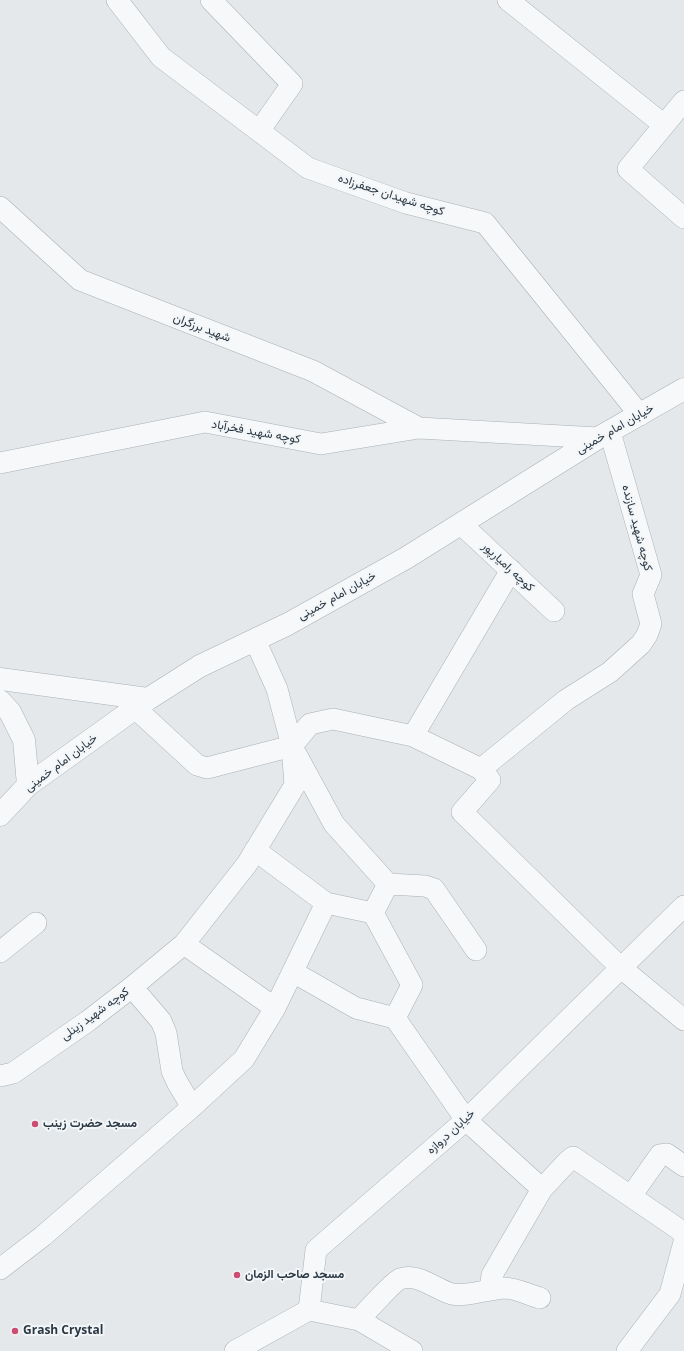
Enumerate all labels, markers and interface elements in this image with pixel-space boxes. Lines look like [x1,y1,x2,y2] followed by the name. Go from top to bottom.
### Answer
[336,171,446,219] street label: کوچه شهیدان جعفرزاده
[171,310,233,346] street label: شهید برزگران
[574,401,656,457] street label: خیابان امام خمینی
[210,417,302,447] street label: کوچه شهید فخرآباد
[619,483,655,573] street label: کوچه شهید سازنده
[479,539,537,595] street label: کوچه رامیارپور
[295,569,379,623] street label: خیابان امام خمینی
[22,731,100,795] street label: خیابان امام خمینی
[58,984,132,1044] street label: کوچه شهید زینلی
[424,1107,478,1157] street label: خیابان دروازه
[43,1117,137,1131] place label: مسجد حضرت زینب
[30,1119,40,1129] marker: مسجد حضرت زینب
[245,1268,344,1282] place label: مسجد صاحب الزمان
[232,1270,242,1280] marker: مسجد صاحب الزمان
[23,1324,103,1338] place label: Grash Crystal
[10,1326,20,1336] marker: Grash Crystal

